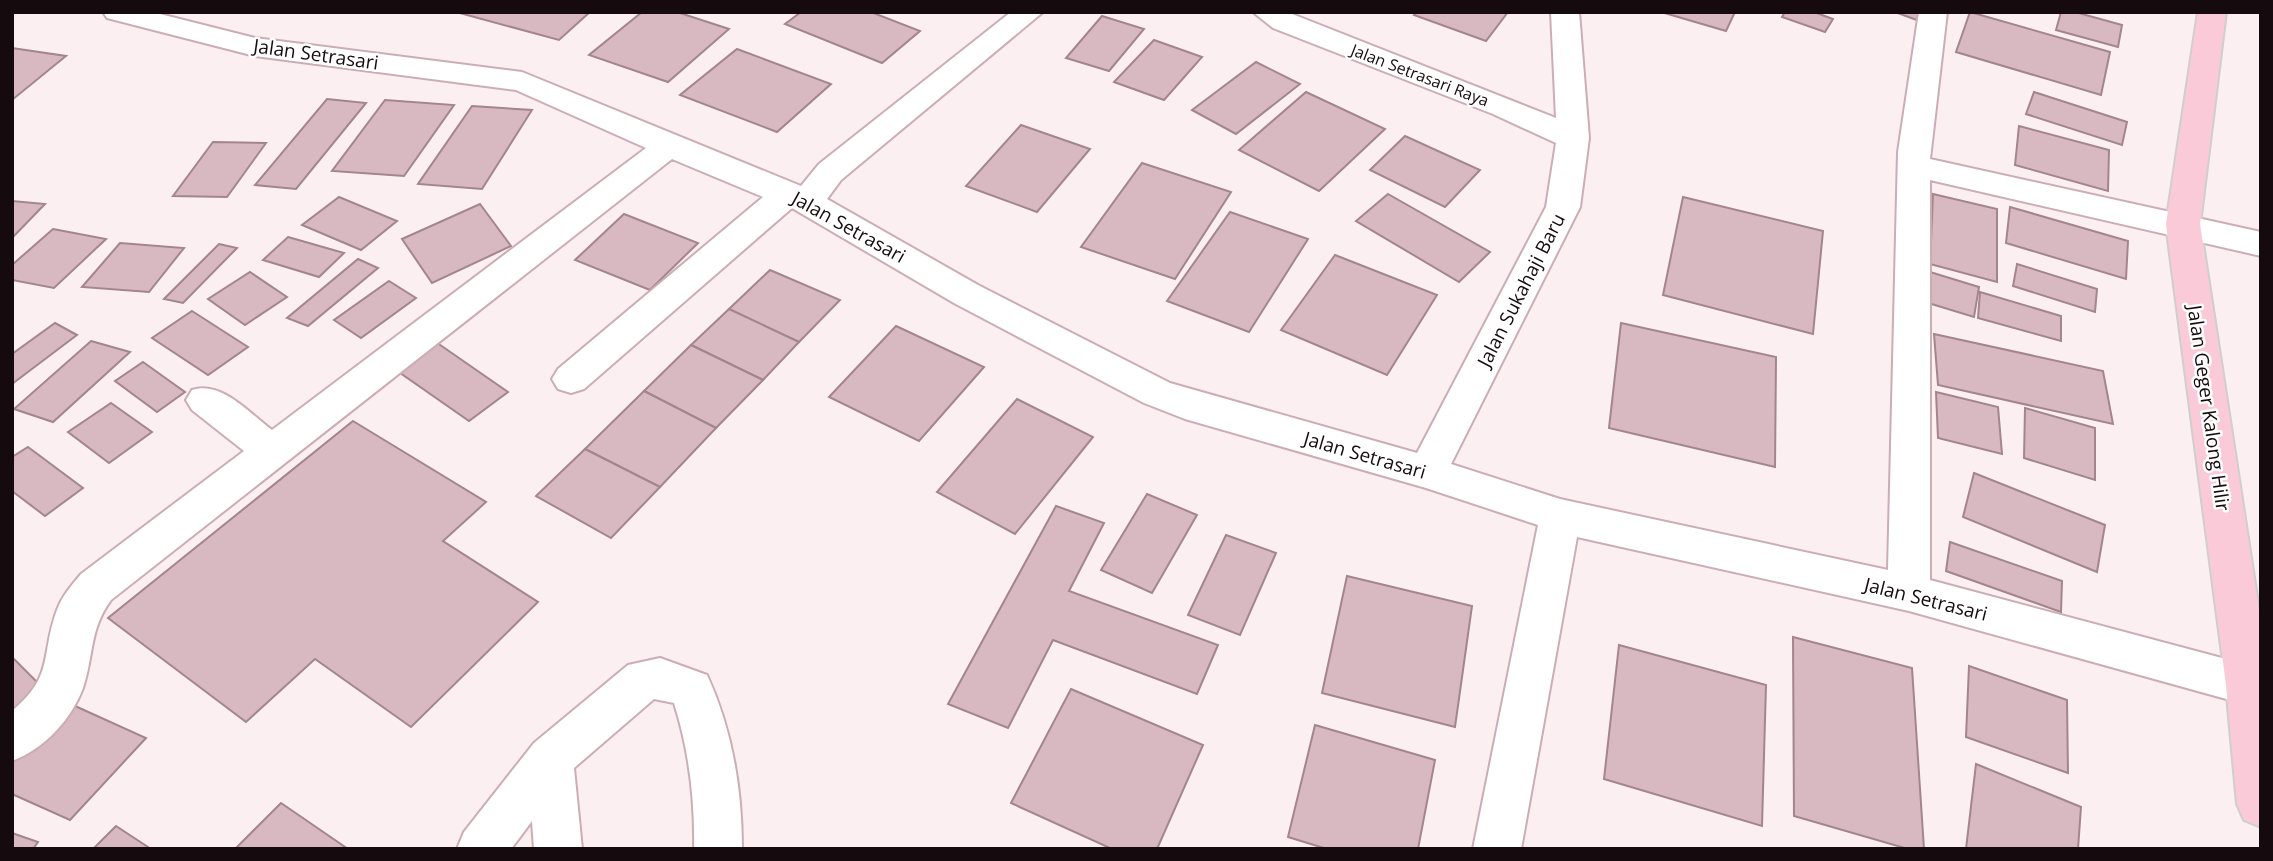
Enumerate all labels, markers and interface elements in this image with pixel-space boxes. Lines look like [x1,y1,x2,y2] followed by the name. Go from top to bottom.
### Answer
[250,32,380,76] street label: Jalan Setrasari
[1346,38,1492,111] street label: Jalan Setrasari Raya
[786,184,910,269] street label: Jalan Setrasari
[1470,209,1571,373] street label: Jalan Sukahaji Baru
[2181,302,2236,513] street label: Jalan Geger Kalong Hilir
[1299,425,1429,485] street label: Jalan Setrasari
[1860,571,1990,627] street label: Jalan Setrasari

